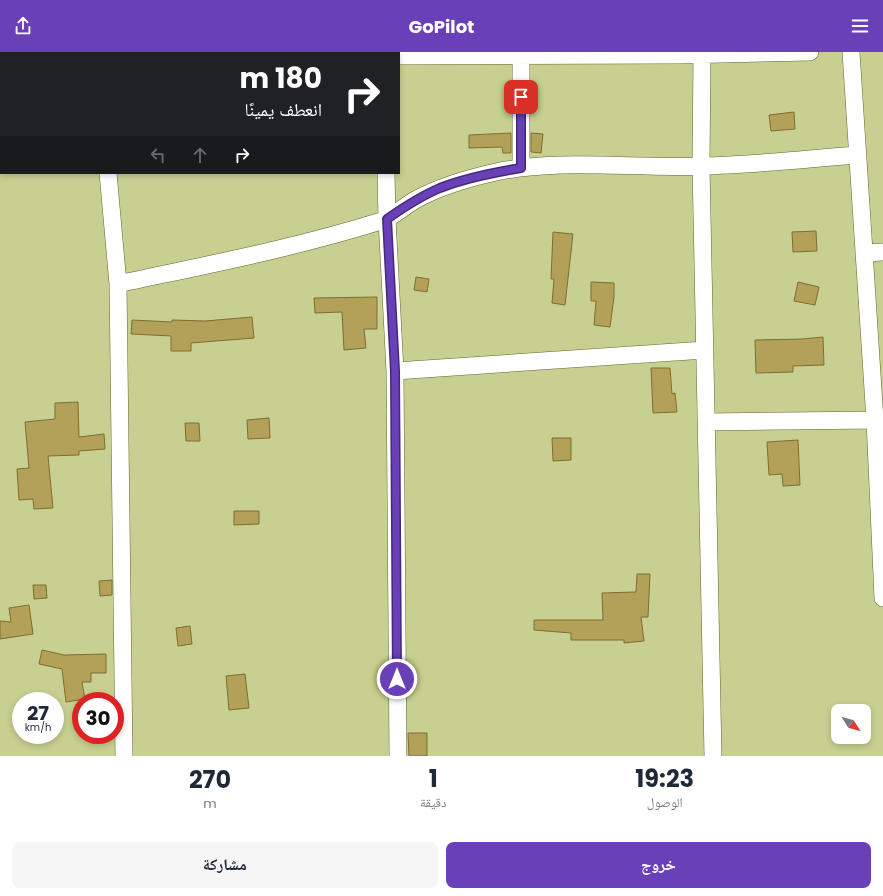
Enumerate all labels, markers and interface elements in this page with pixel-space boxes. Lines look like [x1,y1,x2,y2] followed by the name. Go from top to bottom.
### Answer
[409,14,474,39] text: GoPilot
[12,15,34,37] icon: share
[849,15,871,37] icon: menu
[239,59,322,98] text: 180 m
[336,68,388,120] icon: right
[504,80,538,114] pin
[510,86,532,108] icon: arrive
[245,97,322,122] text: انعطف يمينًا
[147,144,169,166] icon: left
[189,144,211,166] icon: ahead
[231,144,253,166] icon: right
[376,658,418,700] position arrow
[72,692,124,744] speed limit sign: 30
[27,699,49,727] text: 27
[831,704,871,744] north arrow
[831,704,871,744] map controls
[25,720,51,735] text: km/h
[429,762,438,795] text: 1
[635,762,694,795] text: 19:23
[189,763,231,796] text: 270
[420,793,446,812] text: دقيقة
[647,793,683,812] text: الوصول
[203,794,217,813] text: m
[12,842,438,888] button: مشاركة
[446,842,871,888] button: خروج

